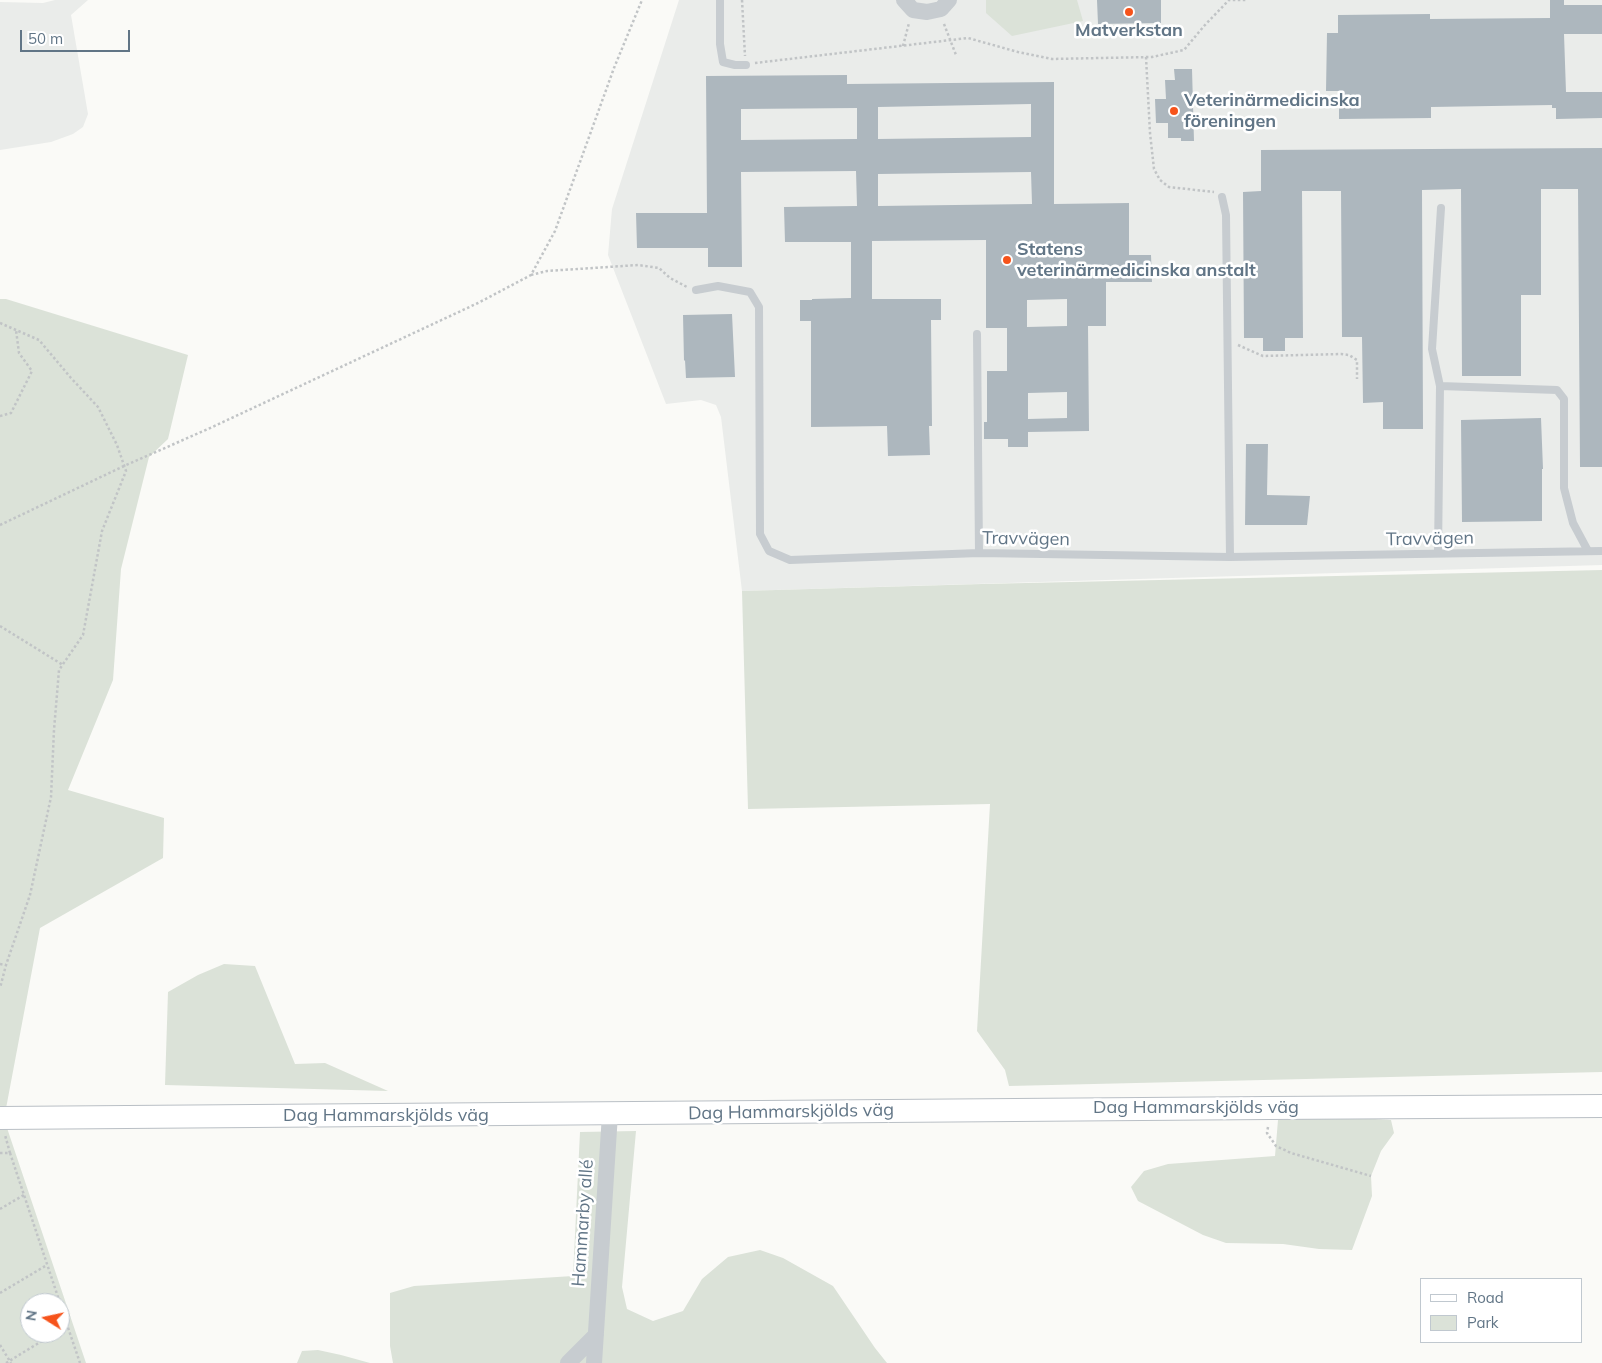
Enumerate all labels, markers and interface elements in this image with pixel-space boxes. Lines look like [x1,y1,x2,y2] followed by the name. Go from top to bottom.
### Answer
[1123,6,1135,18] marker: Matverkstan
[22,20,132,52] scale bar
[1075,20,1183,42] place label: Matverkstan
[28,29,63,48] text: 50 m
[1184,90,1360,132] place label: Veterinärmedicinska föreningen
[1168,105,1180,117] marker: Veterinärmedicinska föreningen
[1017,239,1256,282] place label: Statens veterinärmedicinska anstalt
[1001,254,1013,266] marker: Statens veterinärmedicinska anstalt
[982,527,1070,551] street label: Travvägen
[1386,527,1474,551] street label: Travvägen
[1093,1097,1299,1119] street label: Dag Hammarskjölds väg
[688,1099,894,1125] street label: Dag Hammarskjölds väg
[283,1105,489,1127] street label: Dag Hammarskjölds väg
[568,1159,598,1287] street label: Hammarby allé
[1420,1278,1582,1343] legend
[1467,1288,1504,1307] text: Road
[20,1293,70,1343] north arrow
[21,1309,41,1322] text: N
[1467,1313,1499,1332] text: Park

